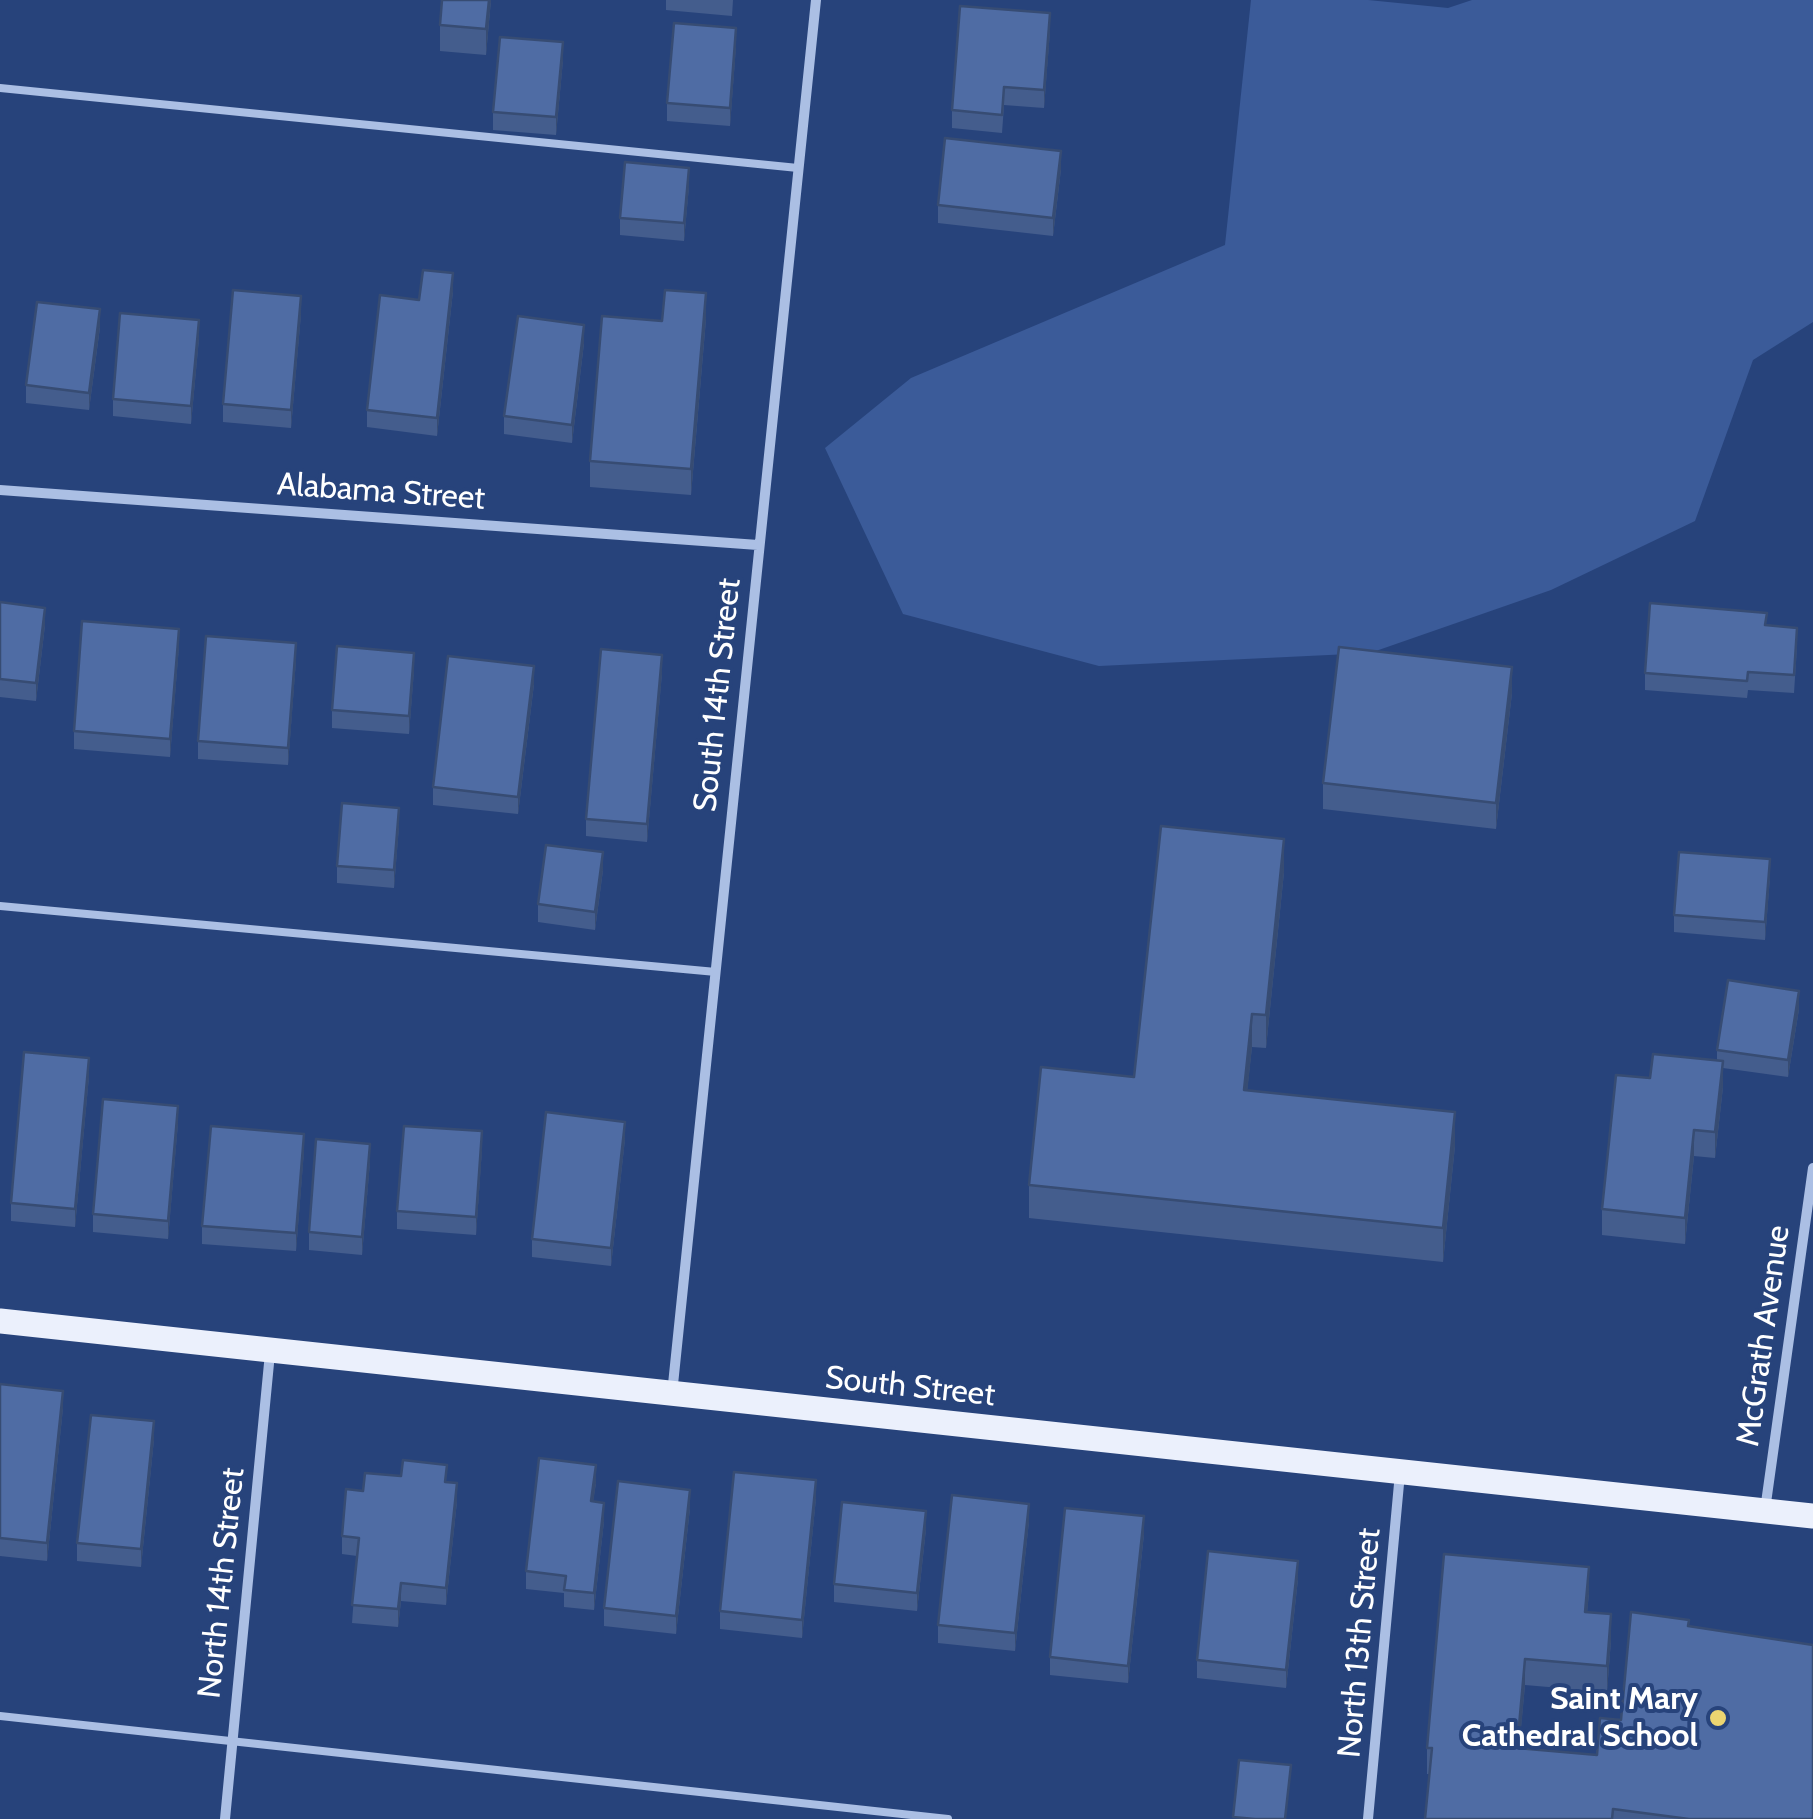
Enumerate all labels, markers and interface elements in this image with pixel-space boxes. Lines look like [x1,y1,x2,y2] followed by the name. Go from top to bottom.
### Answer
[276,466,486,518] street label: Alabama Street
[687,576,749,814] street label: South 14th Street
[1729,1223,1799,1449] street label: McGrath Avenue
[823,1359,997,1415] street label: South Street
[191,1466,253,1700] street label: North 14th Street
[1331,1527,1389,1759] street label: North 13th Street
[1462,1681,1698,1756] place label: Saint Mary Cathedral School
[1707,1707,1729,1729] marker: Saint Mary Cathedral School

